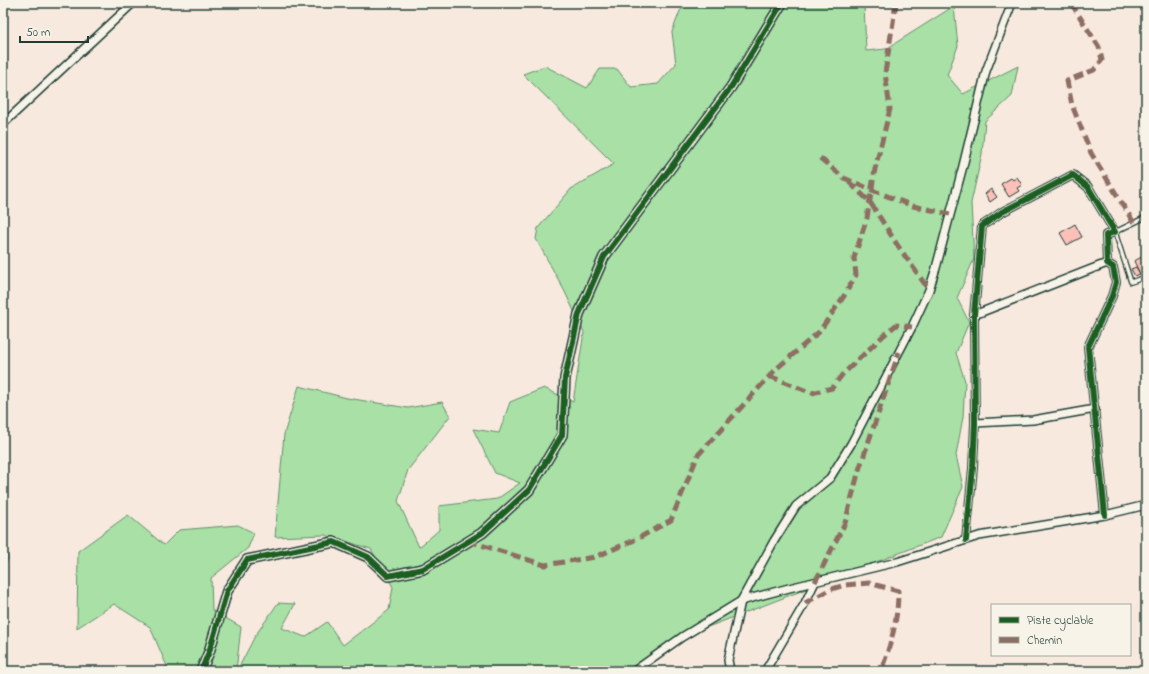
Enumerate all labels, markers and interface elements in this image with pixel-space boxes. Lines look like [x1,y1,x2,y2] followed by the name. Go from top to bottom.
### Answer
[20,18,88,44] scale bar
[26,24,50,42] text: 50 m
[991,604,1131,656] legend
[1027,612,1094,631] text: Piste cyclable
[1027,632,1062,650] text: Chemin

